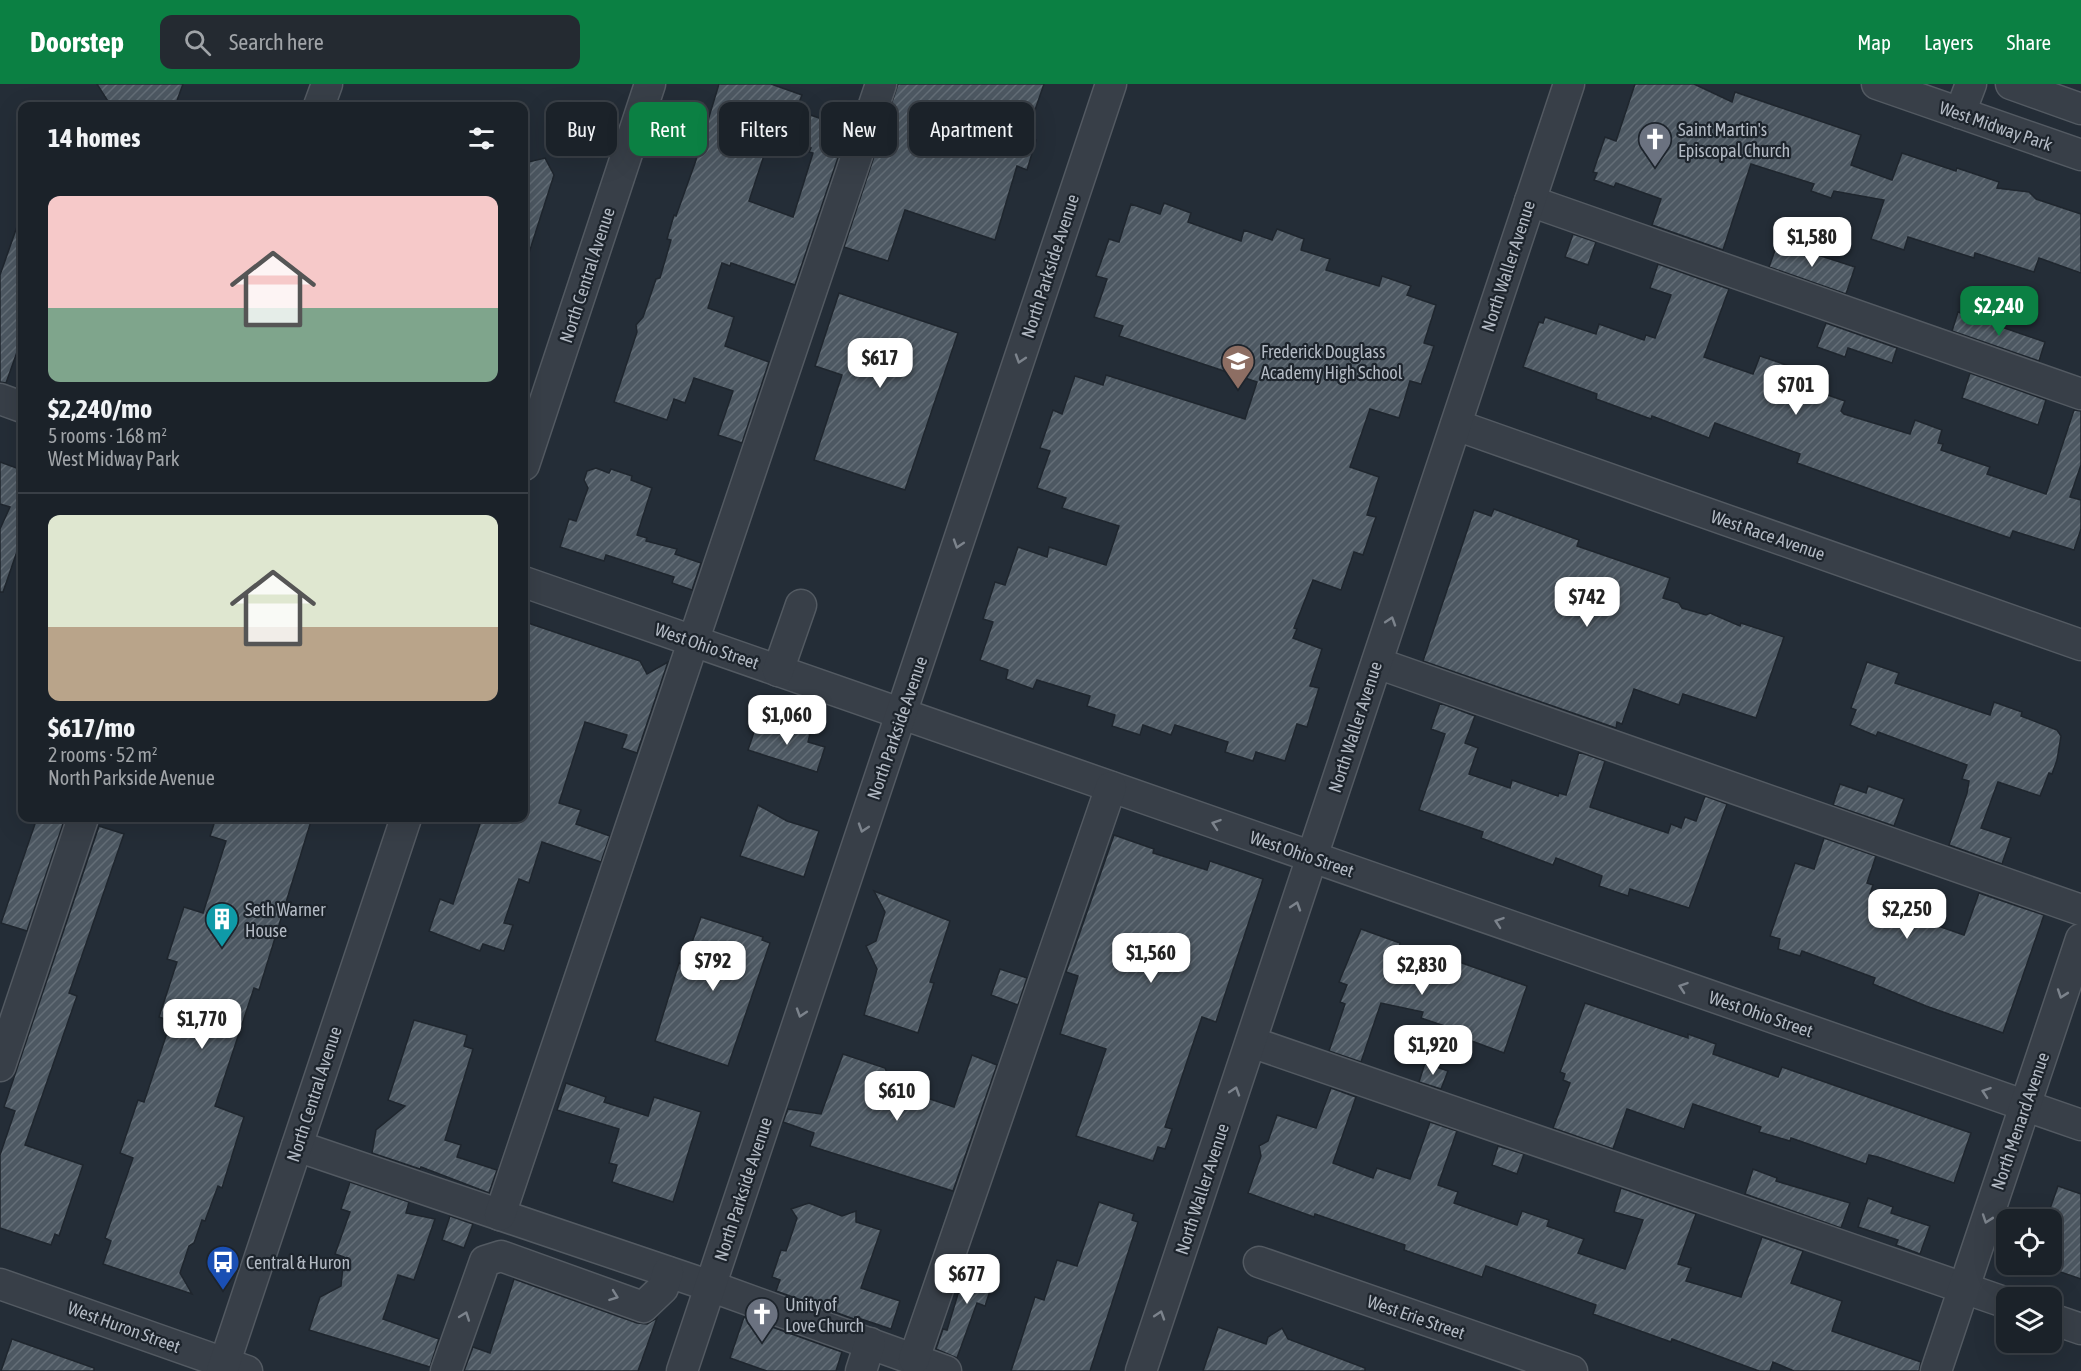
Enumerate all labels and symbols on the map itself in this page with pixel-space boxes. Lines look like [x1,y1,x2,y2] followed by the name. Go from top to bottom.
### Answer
[1937,97,2055,155] street label: West Midway Park
[1678,119,1790,161] place label: Saint Martin's Episcopal Church
[1637,121,1673,168] church icon: Saint Martin's Episcopal Church
[1017,191,1083,341] street label: North Parkside Avenue
[1477,198,1539,334] street label: North Waller Avenue
[555,205,619,345] street label: North Central Avenue
[1763,217,1861,268] pin: $1,580
[1950,286,2048,337] pin: $2,240
[844,338,916,389] pin: $617
[1261,341,1403,383] place label: Frederick Douglass Academy High School
[1220,343,1256,390] school or university icon: Frederick Douglass Academy High School
[1014,353,1027,364] one-way arrow
[1760,365,1832,416] pin: $701
[1708,506,1828,564] street label: West Race Avenue
[953,538,965,549] one-way arrow
[1551,577,1623,628] pin: $742
[1383,616,1396,627] one-way arrow
[652,618,762,674] street label: West Ohio Street
[863,654,931,802] street label: North Parkside Avenue
[1324,659,1386,795] street label: North Waller Avenue
[738,695,836,746] pin: $1,060
[1211,818,1222,831] one-way arrow
[858,822,870,833] one-way arrow
[1247,826,1357,882] street label: West Ohio Street
[1858,889,1956,940] pin: $2,250
[245,899,326,941] place label: Seth Warner House
[204,901,240,948] building icon: Seth Warner House
[1289,901,1301,912] one-way arrow
[1494,917,1505,930] one-way arrow
[1102,933,1200,984] pin: $1,560
[677,941,749,992] pin: $792
[1373,945,1471,996] pin: $2,830
[1678,981,1689,994] one-way arrow
[1706,986,1816,1042] street label: West Ohio Street
[2057,989,2070,999] one-way arrow
[153,999,251,1050] pin: $1,770
[796,1007,809,1018] one-way arrow
[282,1024,346,1164] street label: North Central Avenue
[1384,1025,1482,1076] pin: $1,920
[1987,1049,2053,1193] street label: North Menard Avenue
[861,1071,933,1122] pin: $610
[1227,1086,1240,1097] one-way arrow
[1981,1087,1992,1100] one-way arrow
[710,1114,776,1264] street label: North Parkside Avenue
[1171,1121,1233,1257] street label: North Waller Avenue
[1982,1213,1994,1224] one-way arrow
[205,1244,241,1291] bus stop icon: Central & Huron
[246,1252,350,1273] place label: Central & Huron
[931,1254,1003,1305] pin: $677
[608,1289,619,1302] one-way arrow
[1364,1290,1468,1344] street label: West Erie Street
[785,1294,864,1336] place label: Unity of Love Church
[744,1296,780,1343] church icon: Unity of Love Church
[65,1297,183,1357] street label: West Huron Street
[1152,1310,1165,1321] one-way arrow
[458,1311,471,1322] one-way arrow

